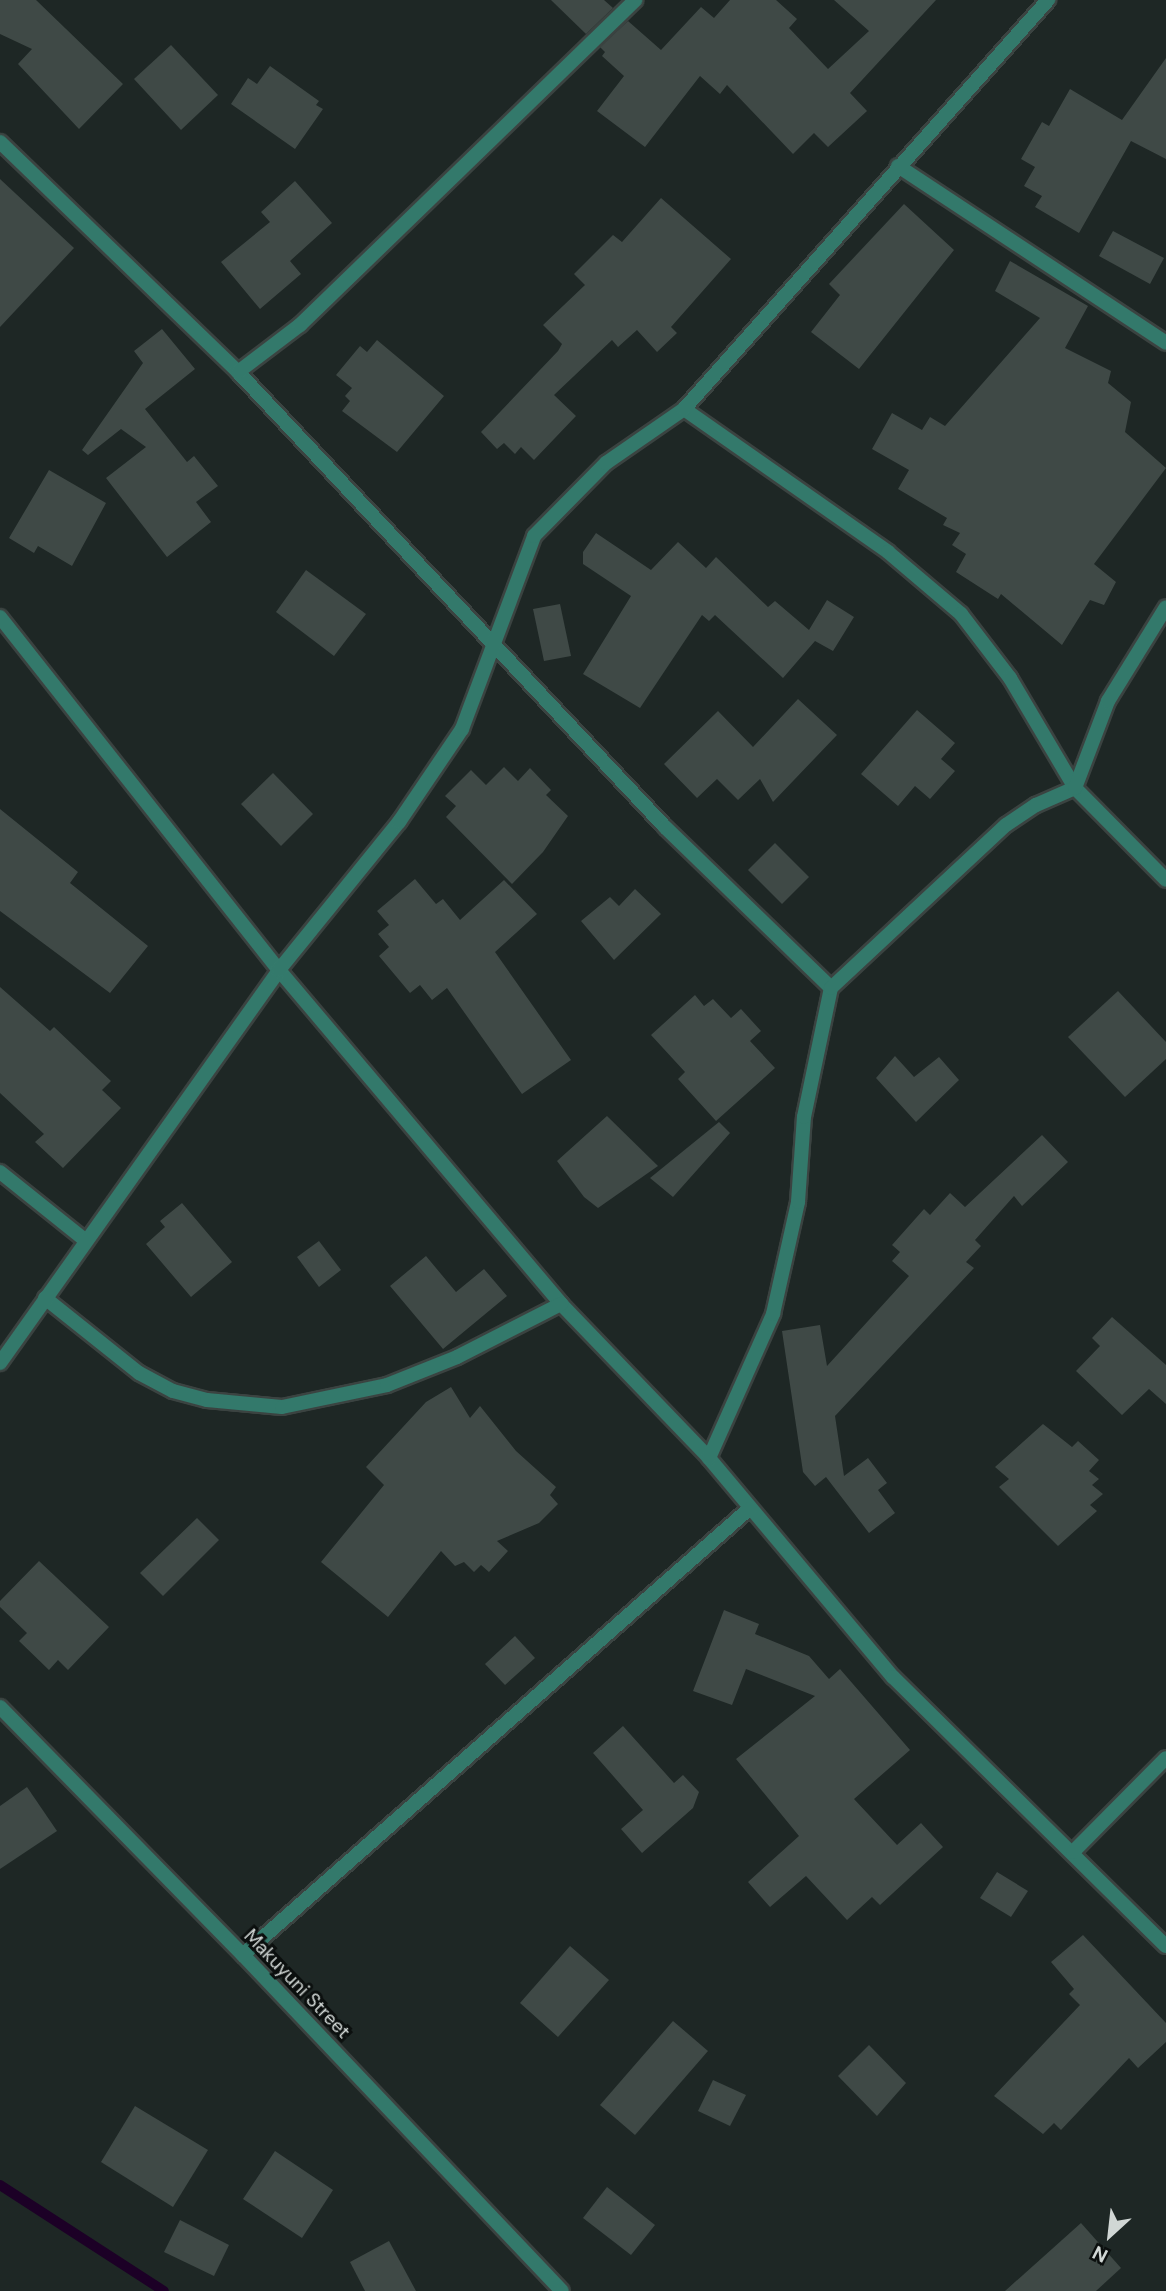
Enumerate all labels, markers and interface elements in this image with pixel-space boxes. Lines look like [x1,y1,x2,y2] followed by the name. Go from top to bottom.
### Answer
[239,1925,355,2043] street label: Makuyuni Street
[1075,2200,1145,2270] north arrow
[1088,2240,1112,2268] text: N

